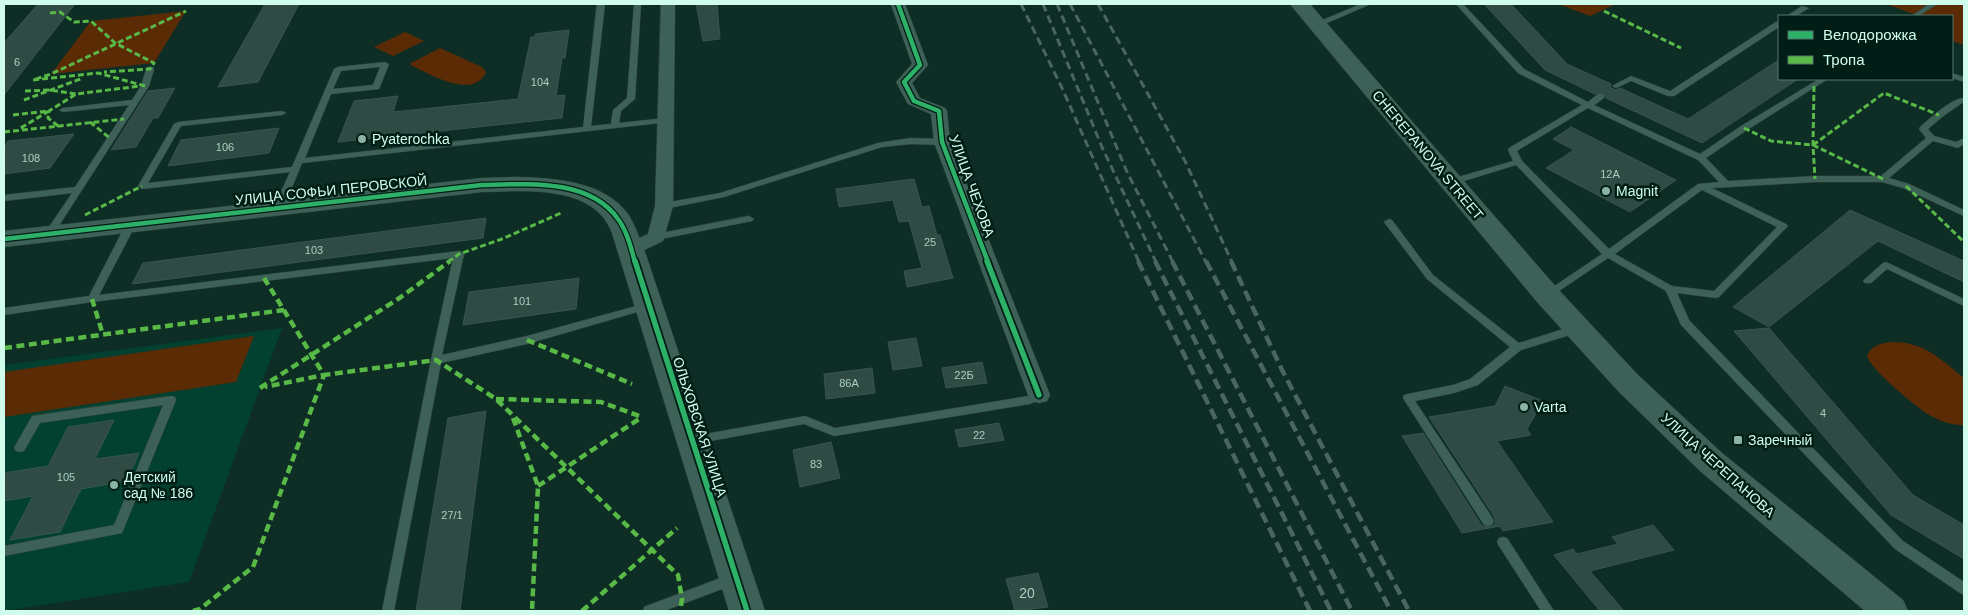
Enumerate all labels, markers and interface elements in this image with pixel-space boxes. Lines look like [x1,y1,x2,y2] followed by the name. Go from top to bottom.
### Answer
[1778,15,1953,80] legend
[1823,26,1917,43] text: Велодорожка
[1823,51,1865,68] text: Тропа
[14,56,20,68] house number: 6
[531,76,549,88] house number: 104
[1369,87,1487,223] street label: CHEREPANOVA STREET
[372,131,450,147] place label: Pyaterochka
[356,133,368,145] marker: Pyaterochka
[946,133,998,240] street label: УЛИЦА ЧЕХОВА
[216,141,234,153] house number: 106
[22,152,40,164] house number: 108
[1600,168,1620,180] house number: 12А
[234,171,428,208] street label: УЛИЦА СОФЬИ ПЕРОВСКОЙ
[1616,183,1658,199] place label: Magnit
[1600,185,1612,197] marker: Magnit
[924,236,936,248] house number: 25
[305,244,323,256] house number: 103
[513,295,531,307] house number: 101
[670,355,730,500] street label: ОЛЬХОВСКАЯ УЛИЦА
[954,369,974,381] house number: 22Б
[839,377,859,389] house number: 86А
[1534,399,1567,415] place label: Varta
[1518,401,1530,413] marker: Varta
[1820,407,1826,419] house number: 4
[1658,410,1779,521] street label: УЛИЦА ЧЕРЕПАНОВА
[973,429,985,441] house number: 22
[1748,432,1812,448] place label: Заречный
[1732,434,1744,446] marker: Заречный
[810,458,822,470] house number: 83
[124,469,193,501] place label: Детский сад № 186
[57,471,75,483] house number: 105
[108,479,120,491] marker: Детский сад № 186
[441,509,463,521] house number: 27/1
[1019,585,1035,601] house number: 20

